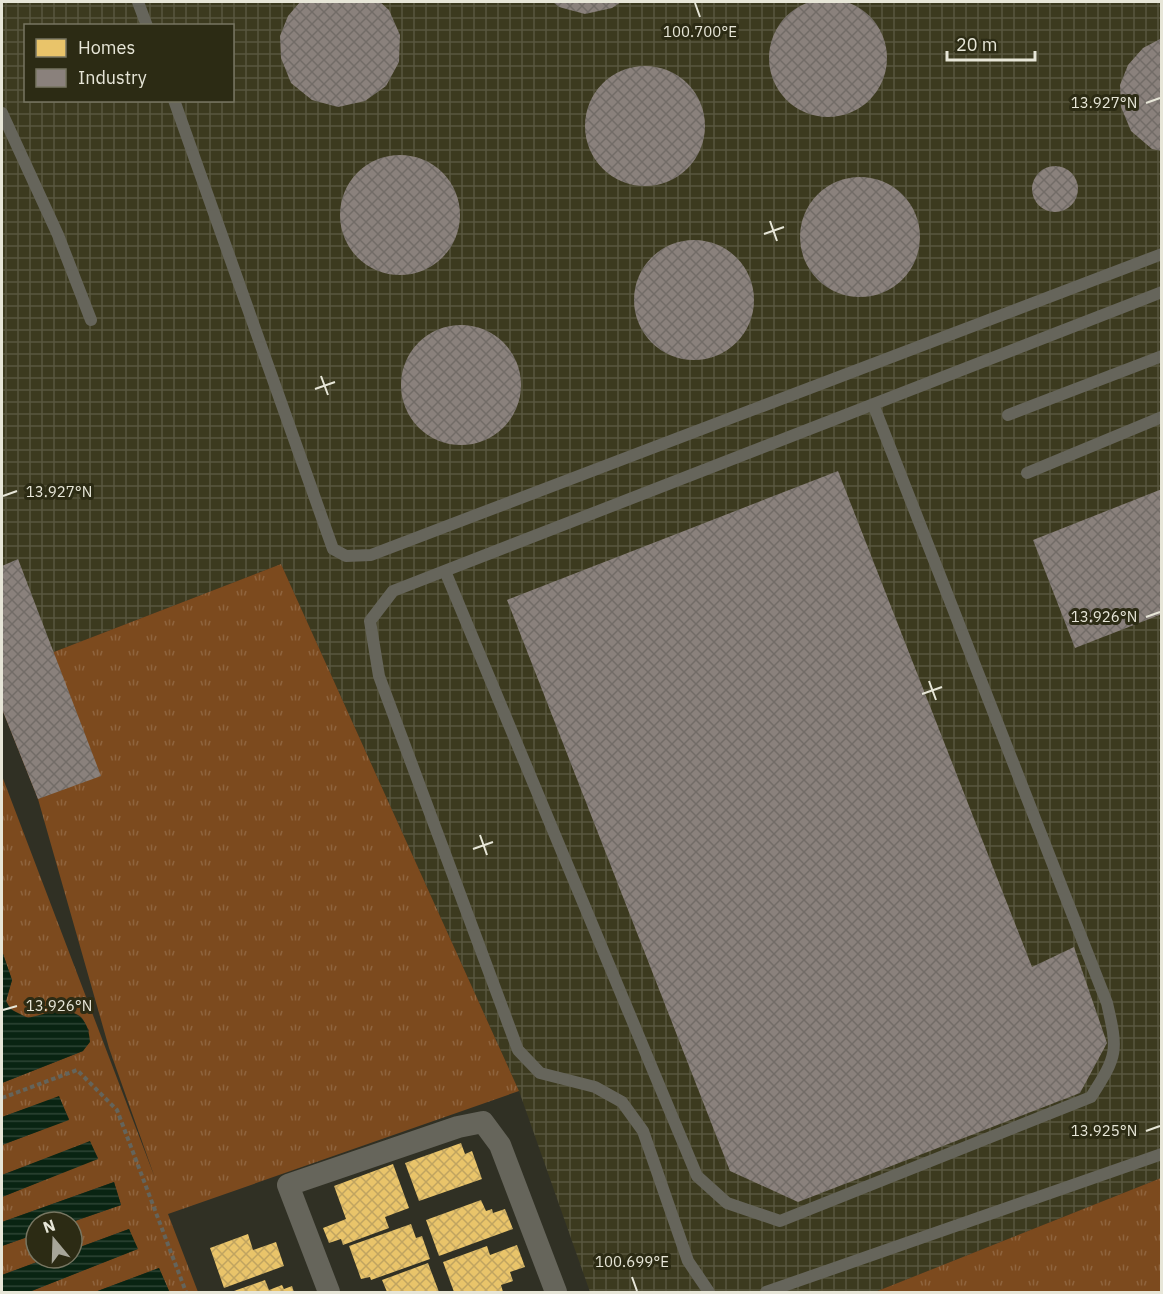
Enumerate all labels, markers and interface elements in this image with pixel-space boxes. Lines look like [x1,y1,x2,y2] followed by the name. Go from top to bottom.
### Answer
[663,22,737,41] text: 100.700°E
[24,24,234,102] legend
[947,24,1036,62] scale bar
[956,33,998,56] text: 20 m
[78,36,135,59] text: Homes
[78,66,147,89] text: Industry
[1071,93,1137,112] text: 13.927°N
[26,482,92,501] text: 13.927°N
[1071,607,1137,626] text: 13.926°N
[26,996,92,1015] text: 13.926°N
[1071,1121,1137,1140] text: 13.925°N
[24,1210,84,1270] north arrow
[40,1214,58,1237] text: N
[595,1252,669,1271] text: 100.699°E

